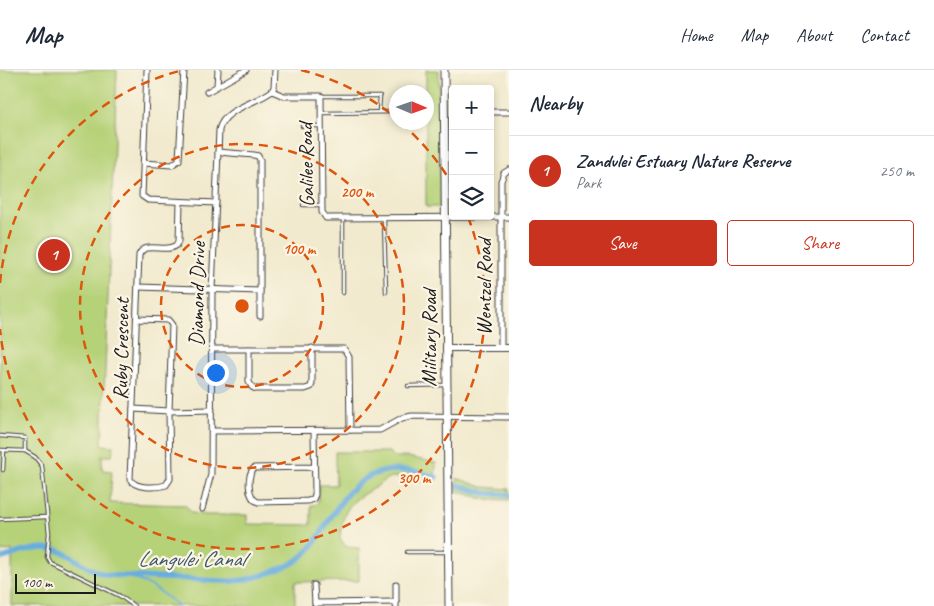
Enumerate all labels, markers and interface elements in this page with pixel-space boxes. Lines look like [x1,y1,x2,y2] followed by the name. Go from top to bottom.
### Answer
[25,20,62,50] text: Map
[680,24,713,46] text: Home
[741,24,768,46] text: Map
[796,24,832,46] text: About
[860,24,909,46] text: Contact
[389,85,434,130] north arrow
[449,85,494,220] map controls
[449,85,494,130] button: +
[529,90,582,116] text: Nearby
[292,119,320,207] street label: Galilee Road
[449,130,494,175] button: −
[576,149,790,173] text: Zandvlei Estuary Nature Reserve
[541,161,549,181] text: 1
[880,161,914,181] text: 250 m
[576,173,601,193] text: Park
[449,175,494,220] button: layers
[341,183,375,202] text: 200 m
[529,220,717,266] button: Save
[727,220,914,266] button: Share
[471,235,497,335] street label: Wentzel Road
[38,236,70,274] pin: 1
[183,240,211,346] street label: Diamond Drive
[283,240,317,259] text: 100 m
[416,286,442,387] street label: Military Road
[107,296,135,400] street label: Ruby Crescent
[233,297,251,315] centre of rings
[203,360,229,386] your location
[398,469,432,488] text: 300 m
[138,545,252,573] water label: Langvlei Canal
[15,571,96,594] scale bar
[22,574,52,591] text: 100 m

